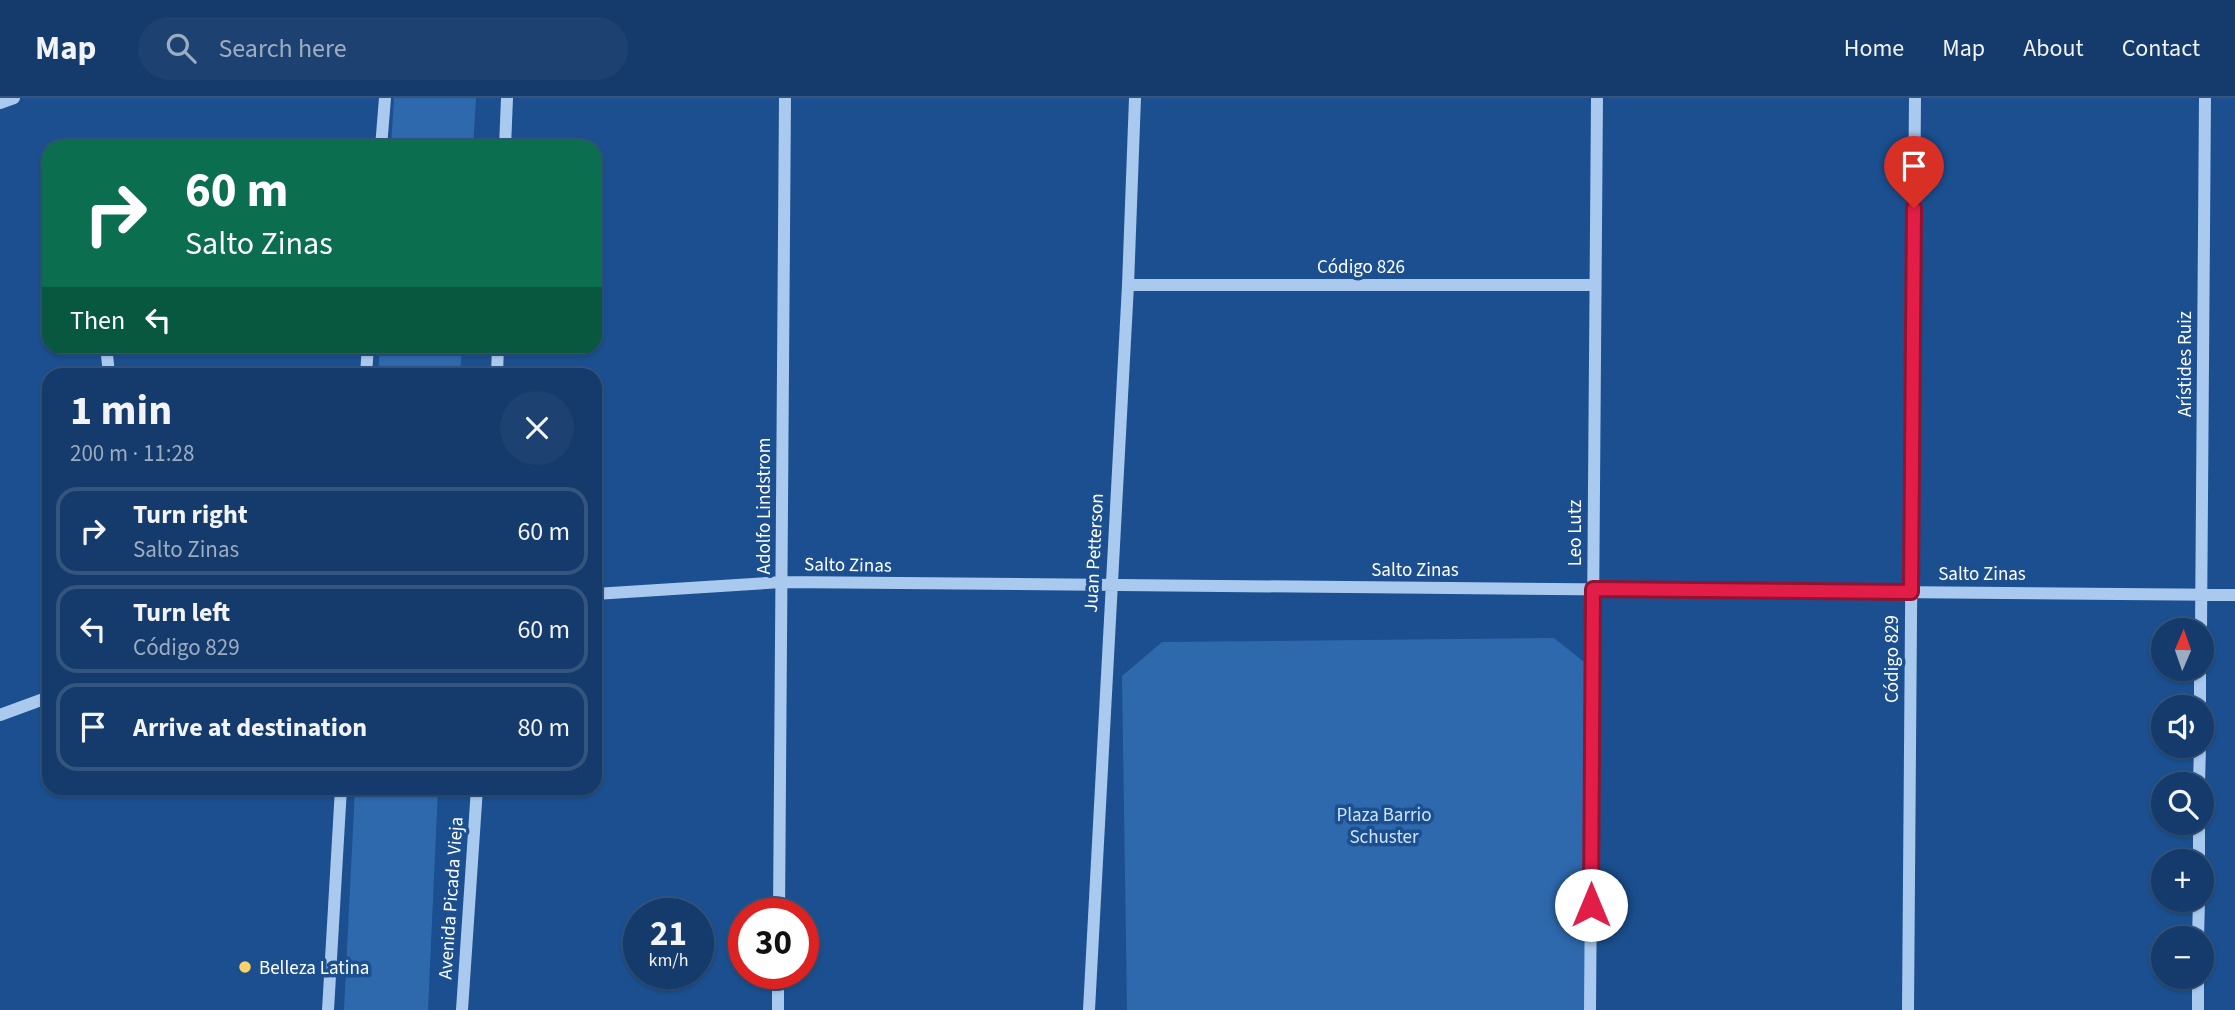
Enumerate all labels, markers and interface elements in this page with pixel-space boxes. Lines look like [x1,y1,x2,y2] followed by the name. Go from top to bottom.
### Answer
[138,17,628,80] search box
[35,25,96,72] text: Map
[162,29,200,67] icon: search
[218,30,347,67] text: Search here
[1844,31,1904,66] text: Home
[1942,31,1985,66] text: Map
[2023,31,2084,66] text: About
[2122,31,2200,66] text: Contact
[1884,136,1944,208] pin
[1895,147,1933,185] icon: arrive
[185,156,289,226] text: 60 m
[70,168,161,259] icon: right
[185,221,333,267] text: Salto Zinas
[1317,254,1405,281] street label: Código 826
[139,301,177,339] icon: left
[70,302,125,339] text: Then
[2172,311,2199,417] street label: Arístides Ruiz
[70,381,172,441] text: 1 min
[500,391,574,465] button: close
[70,437,194,470] text: 200 m · 11:28
[751,438,778,574] street label: Adolfo Lindstrom
[1078,493,1111,613] street label: Juan Petterson
[133,496,248,533] text: Turn right
[1562,500,1589,566] street label: Leo Lutz
[74,512,112,550] icon: right
[517,513,570,550] text: 60 m
[133,533,239,566] text: Salto Zinas
[804,551,892,580] street label: Salto Zinas
[1371,557,1459,584] street label: Salto Zinas
[1938,561,2026,588] street label: Salto Zinas
[133,594,230,631] text: Turn left
[74,610,112,648] icon: left
[517,611,570,648] text: 60 m
[1879,615,1906,703] street label: Código 829
[2151,618,2214,681] north arrow
[2151,618,2214,989] map controls
[133,631,240,664] text: Código 829
[2151,695,2214,758] button: sound
[74,708,112,746] icon: arrive
[133,709,367,746] text: Arrive at destination
[517,709,570,746] text: 80 m
[2151,772,2214,835] button: search
[1336,802,1432,851] park label: Plaza Barrio Schuster
[432,816,471,980] street label: Avenida Picada Vieja
[2151,849,2214,912] button: +
[1554,868,1628,942] position arrow
[728,898,819,989] speed limit sign: 30
[650,909,687,959] text: 21
[2151,926,2214,989] button: −
[649,948,688,973] text: km/h
[259,955,369,982] place label: Belleza Latina
[237,959,253,975] marker: Belleza Latina

